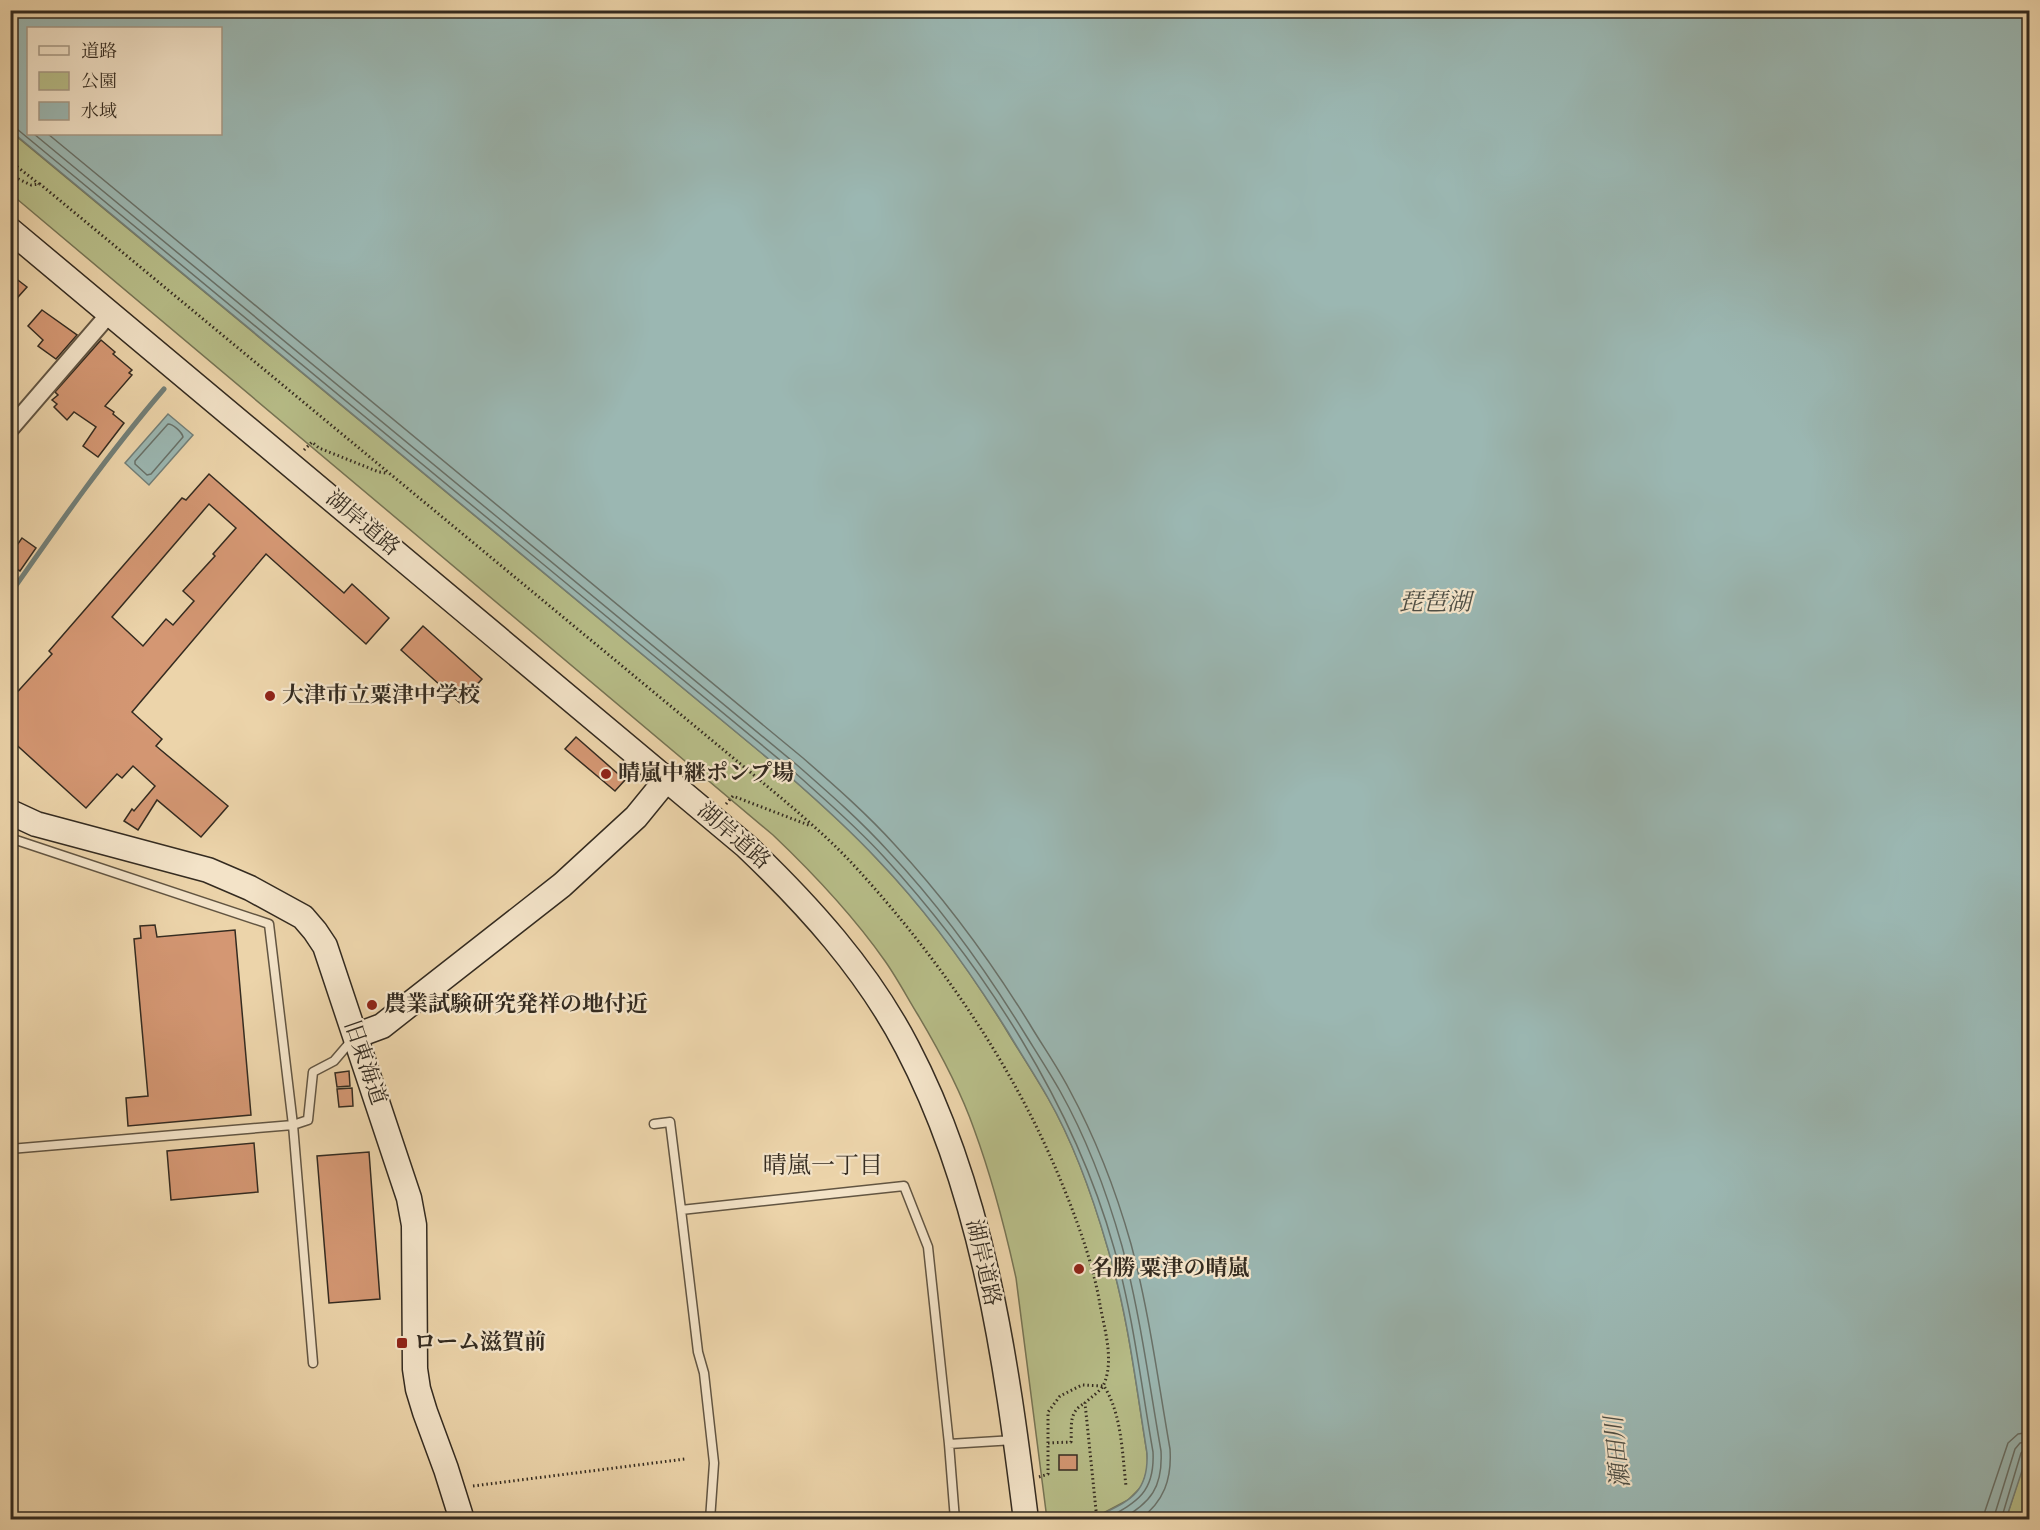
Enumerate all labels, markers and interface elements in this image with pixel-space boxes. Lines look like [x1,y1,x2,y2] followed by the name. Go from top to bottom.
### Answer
[27,27,222,135] legend
[81,40,117,65] text: 道路
[81,70,117,95] text: 公園
[81,100,117,125] text: 水域
[318,484,406,564] street label: 湖岸道路
[1399,587,1475,621] water label: 琵琶湖
[282,681,480,712] place label: 大津市立粟津中学校
[263,689,277,703] marker: 大津市立粟津中学校
[618,759,794,790] place label: 晴嵐中継ポンプ場
[599,767,613,781] marker: 晴嵐中継ポンプ場
[690,796,776,878] street label: 湖岸道路
[384,990,648,1021] place label: 農業試験研究発祥の地付近
[365,998,379,1012] marker: 農業試験研究発祥の地付近
[335,1016,393,1110] street label: 旧東海道
[763,1150,883,1184] district label: 晴嵐一丁目
[957,1217,1007,1309] street label: 湖岸道路
[1091,1254,1249,1285] place label: 名勝 粟津の晴嵐
[1072,1262,1086,1276] marker: 名勝 粟津の晴嵐
[414,1328,546,1359] place label: ローム滋賀前
[395,1336,409,1350] marker: ローム滋賀前
[1598,1411,1640,1490] water label: 瀬田川

